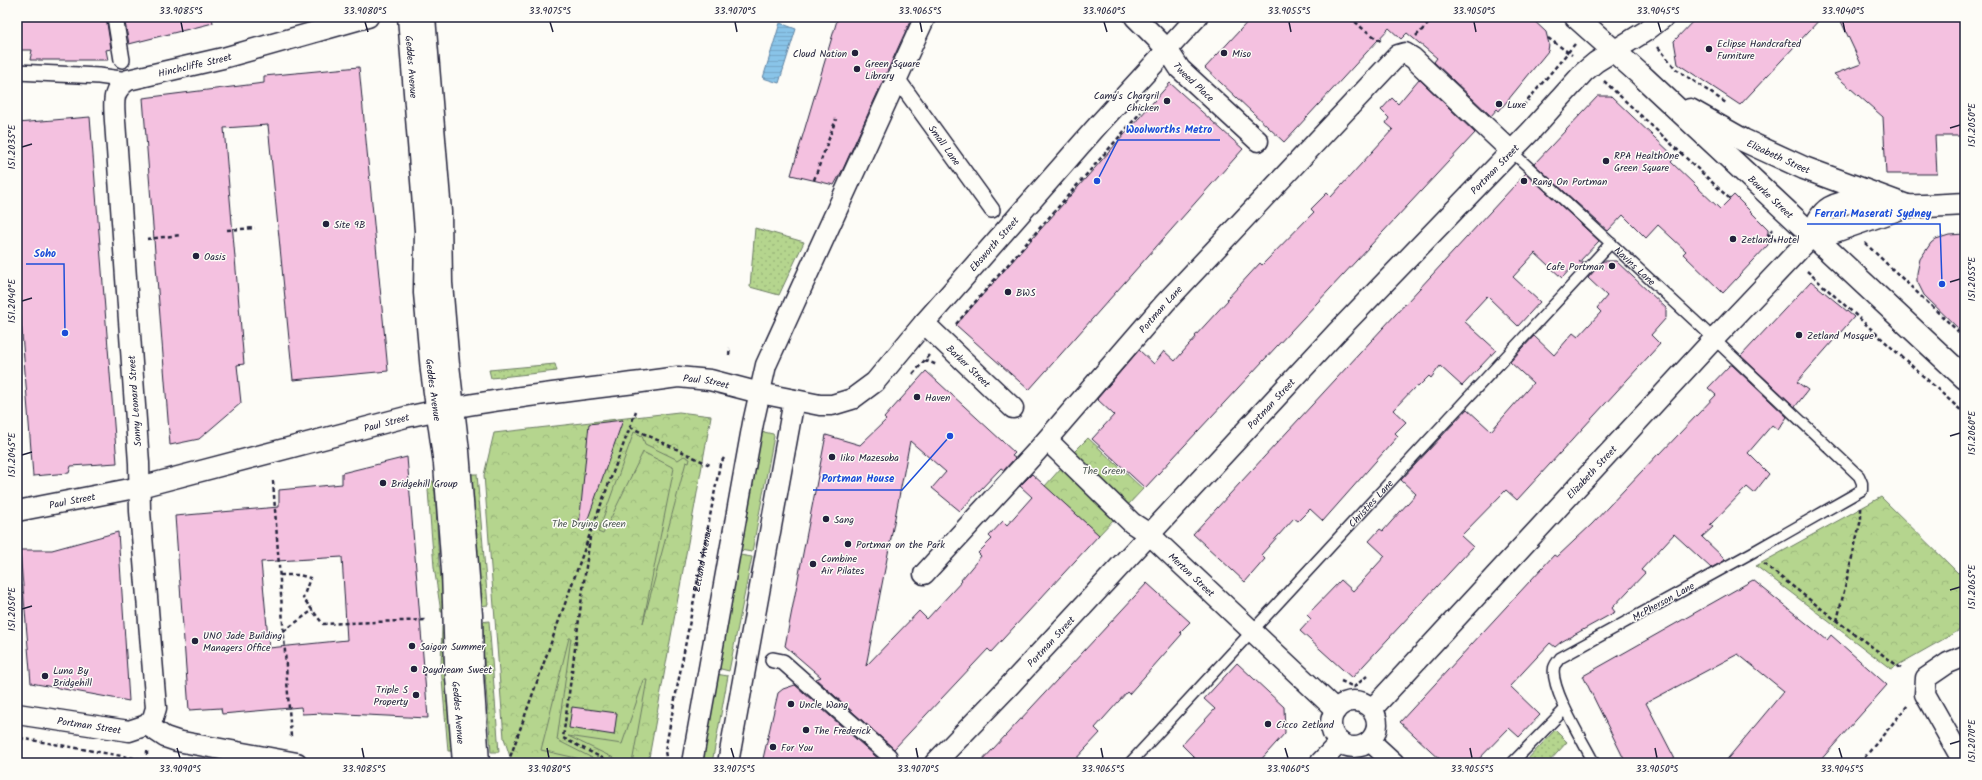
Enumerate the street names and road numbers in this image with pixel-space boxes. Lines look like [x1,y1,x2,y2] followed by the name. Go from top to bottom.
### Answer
[400,35,421,99] street label: Geddes Avenue
[157,49,234,82] street label: Hinchcliffe Street
[1169,59,1218,106] street label: Tweed Place
[924,122,965,170] street label: Small Lane
[1744,136,1812,179] street label: Elizabeth Street
[1467,141,1523,198] street label: Portman Street
[1744,172,1797,223] street label: Bourke Street
[966,213,1023,276] street label: Ebsworth Street
[1610,243,1659,290] street label: Navins Lane
[1135,282,1187,337] street label: Portman Lane
[942,341,994,392] street label: Barker Street
[124,355,146,447] street label: Sonny Leonard Street
[421,358,445,423] street label: Geddes Avenue
[682,371,731,394] street label: Paul Street
[1244,375,1299,433] street label: Portman Street
[362,409,411,437] street label: Paul Street
[1563,442,1621,503] street label: Elizabeth Street
[1345,476,1398,531] street label: Christies Lane
[48,489,97,514] street label: Paul Street
[689,526,717,594] street label: Zetland Avenue
[1164,549,1218,601] street label: Merton Street
[1629,578,1698,626] street label: McPherson Lane
[1024,613,1079,671] street label: Portman Street
[447,681,468,745] street label: Geddes Avenue
[56,713,122,739] street label: Portman Street

